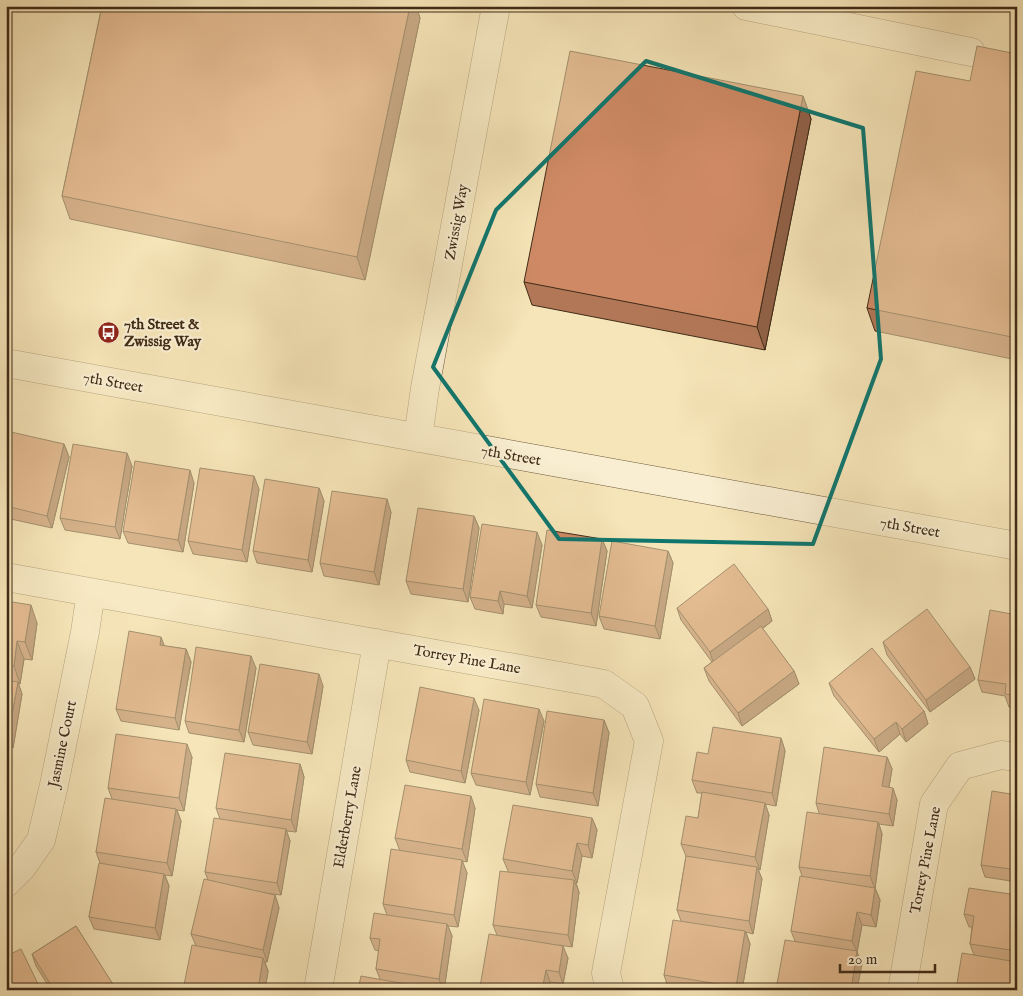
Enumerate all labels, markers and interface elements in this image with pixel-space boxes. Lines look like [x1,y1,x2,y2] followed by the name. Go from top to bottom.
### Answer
[440,182,473,262] street label: Zwissig Way
[124,315,202,351] place label: 7th Street & Zwissig Way
[96,321,120,345] bus stop icon: 7th Street & Zwissig Way
[81,368,144,397] street label: 7th Street
[479,441,542,470] street label: 7th Street
[878,513,941,542] street label: 7th Street
[412,641,522,678] street label: Torrey Pine Lane
[44,699,81,791] street label: Jasmine Court
[329,764,366,870] street label: Elderberry Lane
[906,805,945,915] street label: Torrey Pine Lane
[840,941,936,973] scale bar
[848,950,878,969] text: 20 m

